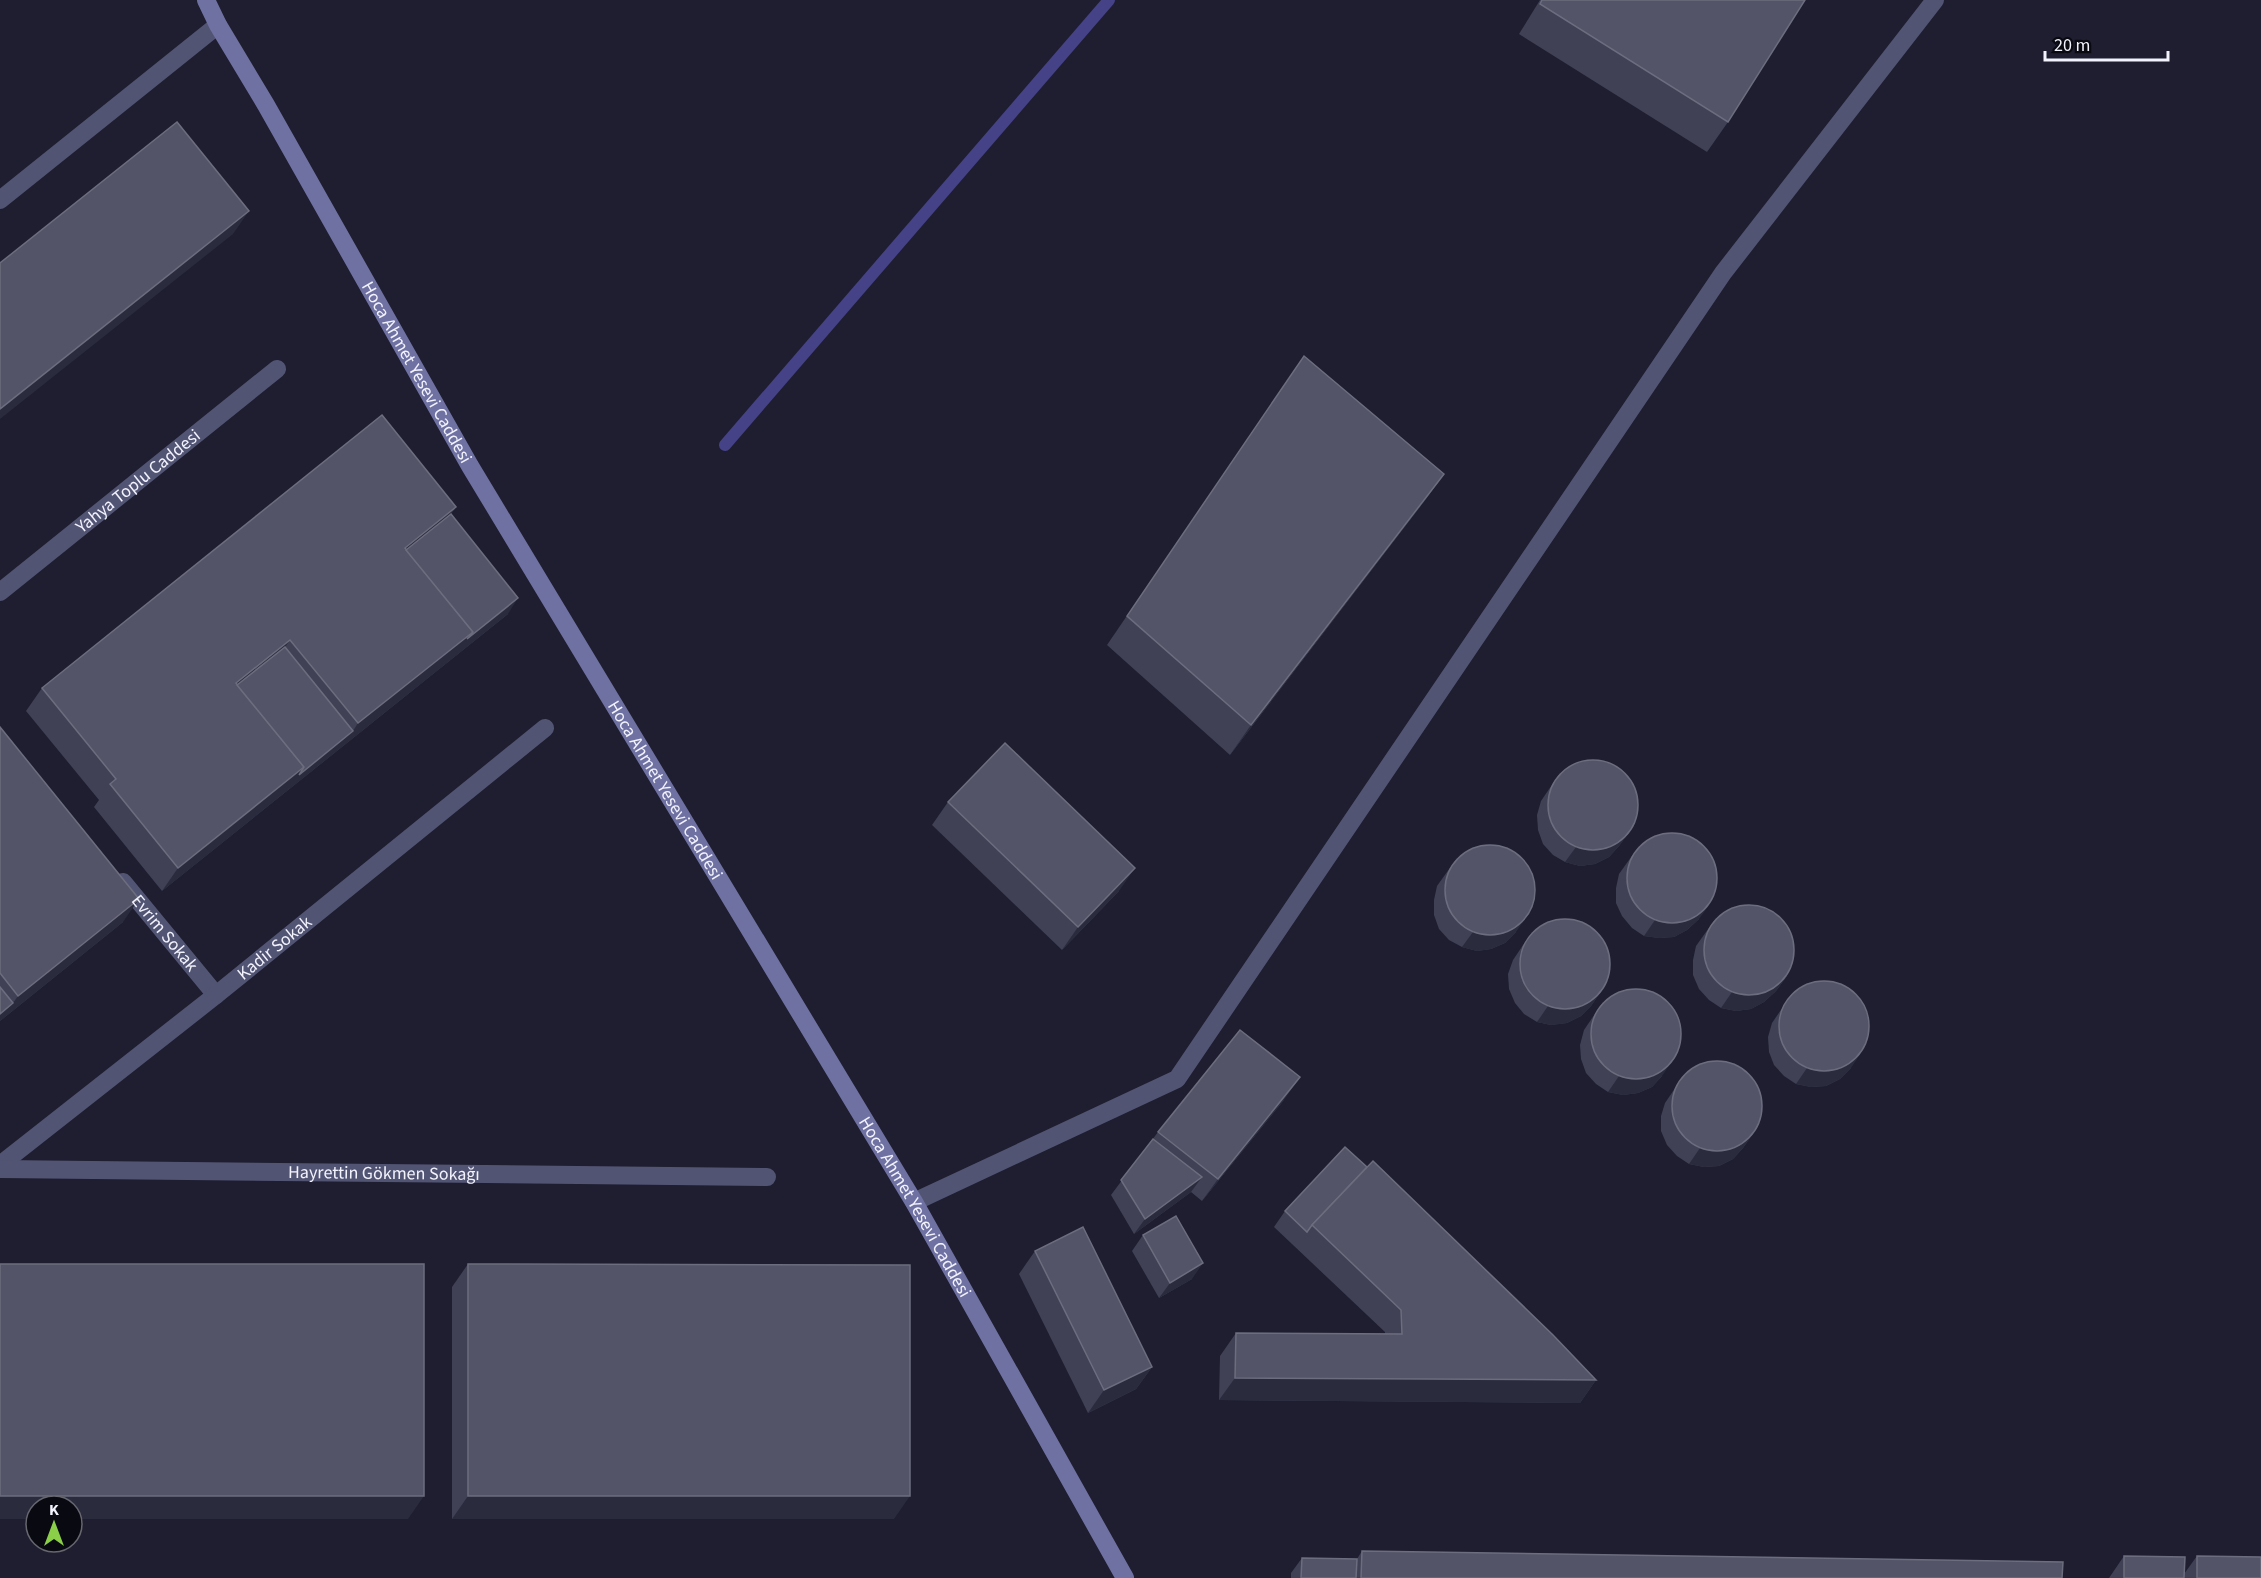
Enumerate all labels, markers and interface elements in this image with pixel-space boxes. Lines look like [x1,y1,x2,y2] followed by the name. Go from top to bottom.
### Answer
[2045,24,2168,62] scale bar
[2054,33,2090,58] text: 20 m
[355,277,478,468] street label: Hoca Ahmet Yesevi Caddesi
[70,424,206,540] street label: Yahya Toplu Caddesi
[601,696,729,885] street label: Hoca Ahmet Yesevi Caddesi
[125,889,204,977] street label: Evrim Sokak
[232,910,318,986] street label: Kadir Sokak
[852,1112,977,1302] street label: Hoca Ahmet Yesevi Caddesi
[288,1160,480,1187] street label: Hayrettin Gökmen Sokağı
[24,1494,84,1554] north arrow
[49,1499,59,1521] text: K

